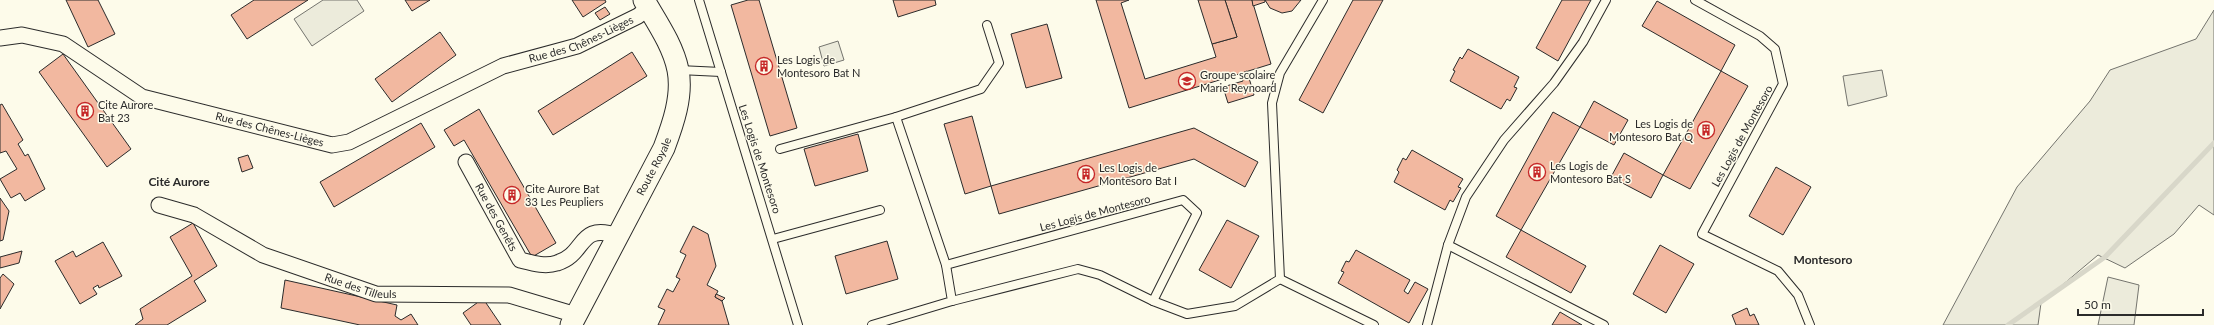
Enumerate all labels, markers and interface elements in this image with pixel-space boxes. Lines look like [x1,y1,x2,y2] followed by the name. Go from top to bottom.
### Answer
[527,12,635,65] street label: Rue des Chênes-Lièges
[777,53,860,79] place label: Les Logis de Montesoro Bat N
[754,56,774,76] building icon: Les Logis de Montesoro Bat N
[1200,68,1276,94] place label: Groupe scolaire Marie Reynoard
[1177,71,1197,91] school or university icon: Groupe scolaire Marie Reynoard
[1708,83,1775,189] street label: Les Logis de Montesoro
[98,98,153,124] place label: Cite Aurore Bat 23
[75,101,95,121] building icon: Cite Aurore Bat 23
[737,103,784,215] street label: Les Logis de Montesoro
[214,109,326,149] street label: Rue des Chênes-Lièges
[1609,117,1693,143] place label: Les Logis de Montesoro Bat Q
[1696,120,1716,140] building icon: Les Logis de Montesoro Bat Q
[633,135,673,197] street label: Route Royale
[1550,159,1631,185] place label: Les Logis de Montesoro Bat S
[1099,161,1177,187] place label: Les Logis de Montesoro Bat I
[1527,162,1547,182] building icon: Les Logis de Montesoro Bat S
[1076,164,1096,184] building icon: Les Logis de Montesoro Bat I
[148,174,210,189] district label: Cité Aurore
[473,181,521,253] street label: Rue des Genêts
[525,182,604,208] place label: Cite Aurore Bat 33 Les Peupliers
[502,185,522,205] building icon: Cite Aurore Bat 33 Les Peupliers
[1038,191,1152,234] street label: Les Logis de Montesoro
[1794,252,1853,267] district label: Montesoro
[323,270,397,300] street label: Rue des Tilleuls
[2078,291,2203,317] scale bar
[2084,297,2111,312] text: 50 m

